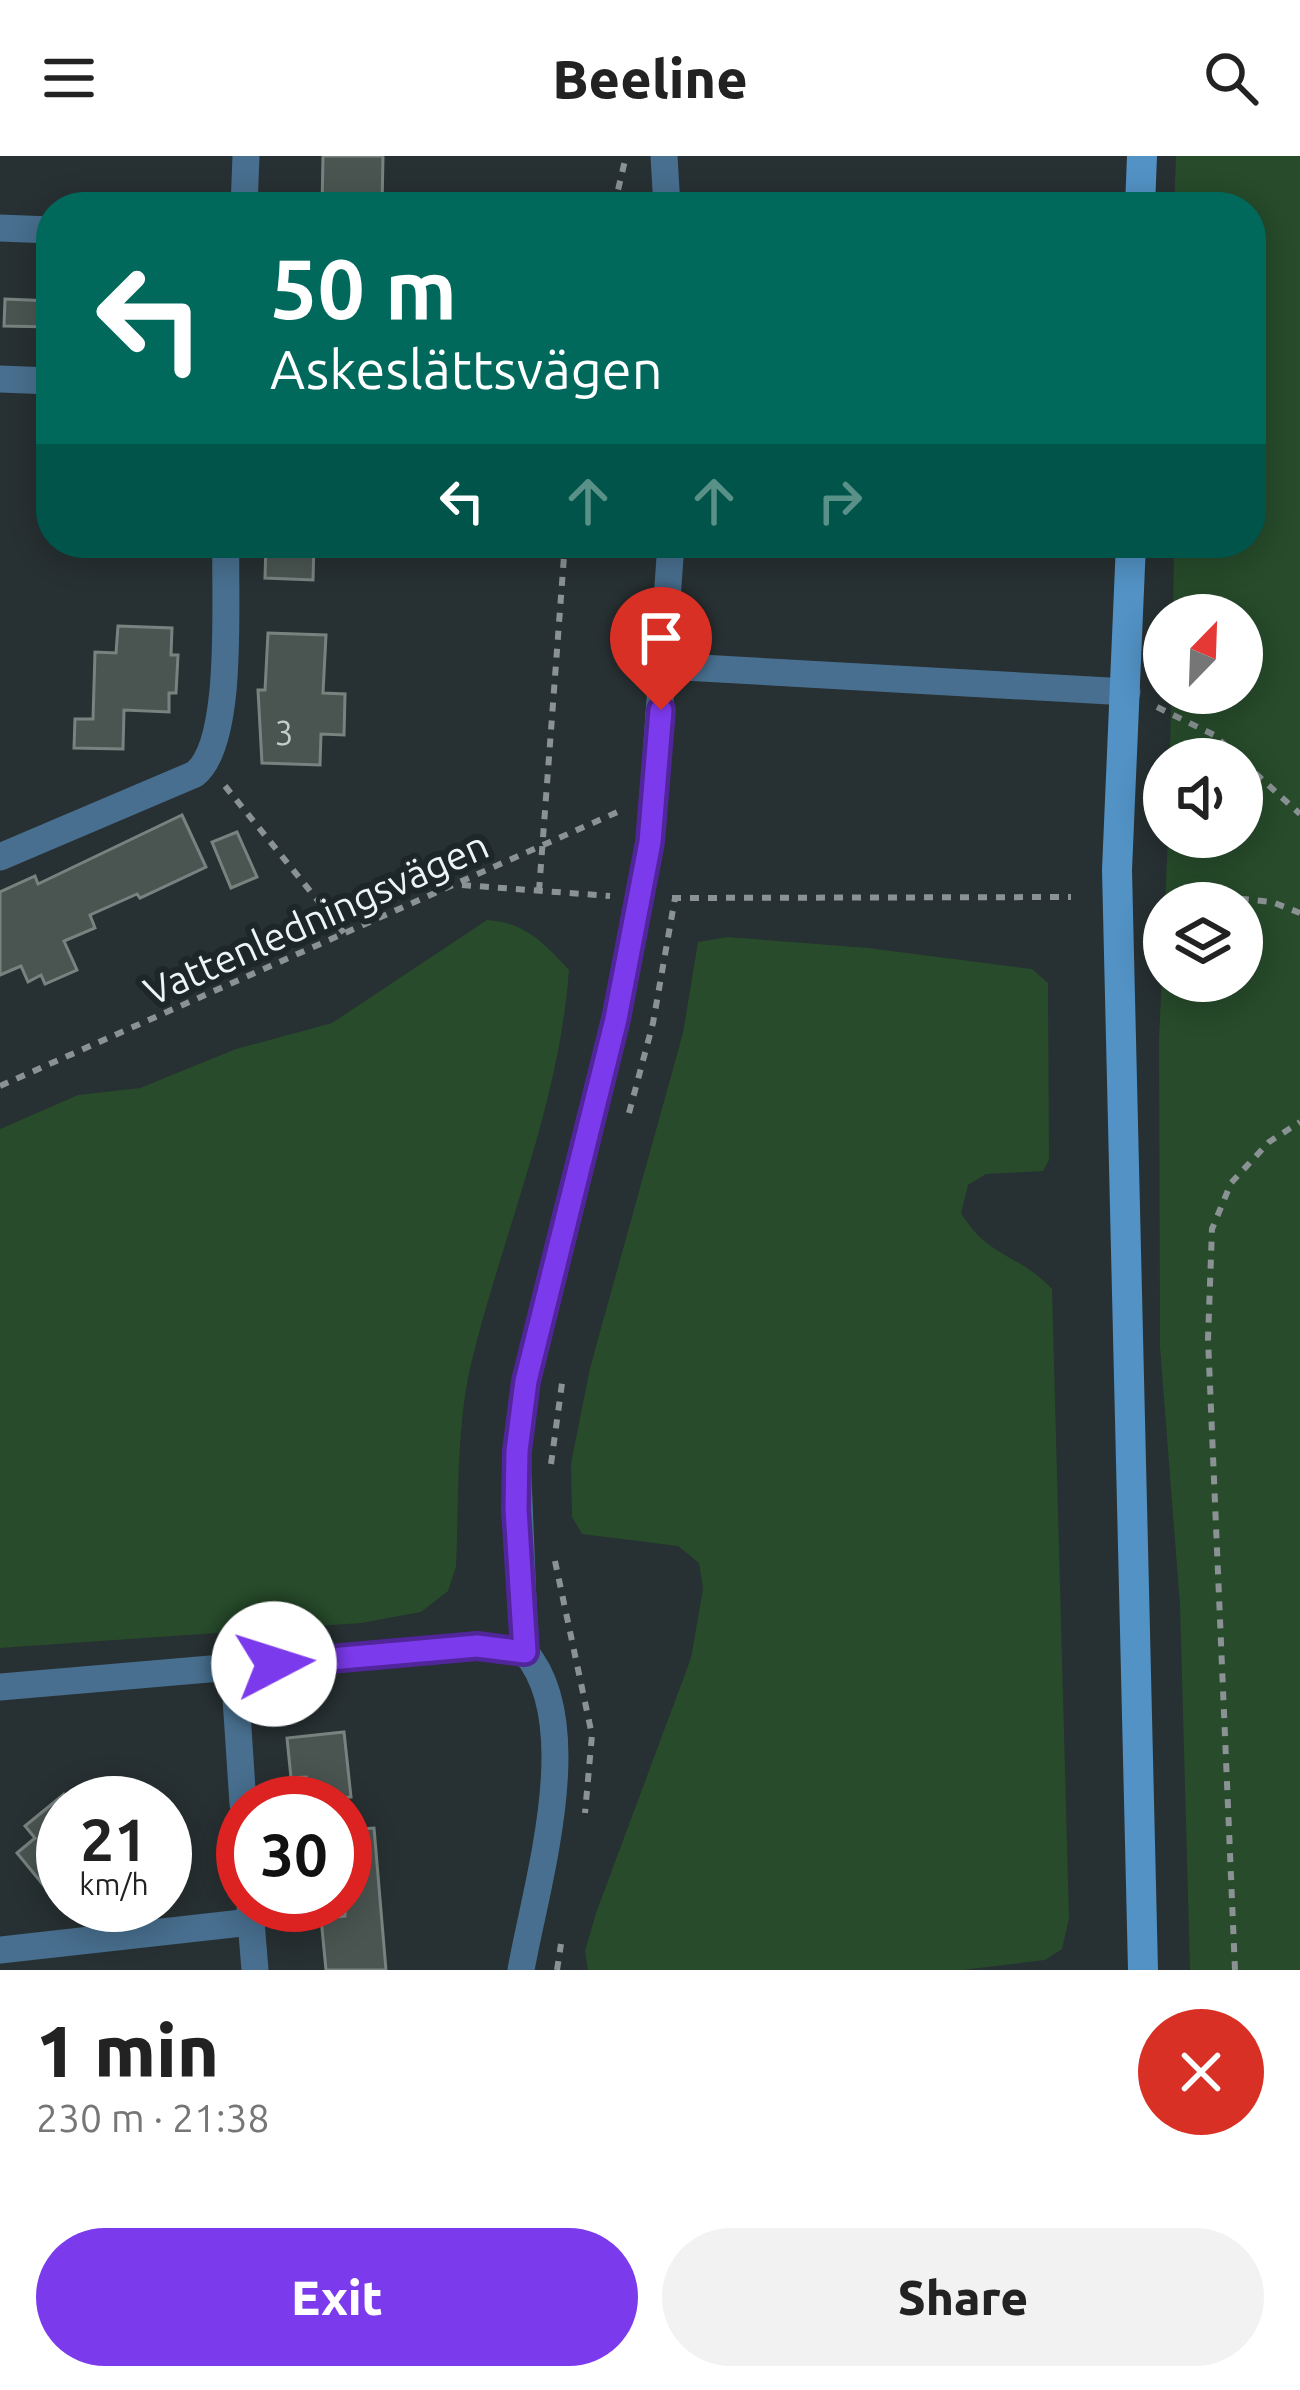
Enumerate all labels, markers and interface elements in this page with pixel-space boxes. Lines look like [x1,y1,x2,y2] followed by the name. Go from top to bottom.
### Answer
[36,45,102,111] icon: menu
[1198,45,1264,111] icon: search
[552,48,748,108] text: Beeline
[72,240,228,396] icon: left
[270,241,457,335] text: 50 m
[270,339,662,399] text: Askeslättsvägen
[429,468,495,534] icon: left
[555,468,621,534] icon: ahead
[681,468,747,534] icon: ahead
[807,468,873,534] icon: right
[610,587,712,710] pin
[1143,594,1263,714] north arrow
[1143,594,1263,1002] map controls
[628,605,694,671] icon: arrive
[275,714,293,751] house number: 3
[1143,738,1263,858] button: sound
[137,822,494,1013] street label: Vattenledningsvägen
[1143,882,1263,1002] button: layers
[211,1601,337,1727] position arrow
[216,1776,372,1932] speed limit sign: 30
[80,1805,148,1872] text: 21
[79,1867,149,1901] text: km/h
[1138,2009,1264,2135] button: close
[36,2010,219,2091] text: 1 min
[36,2096,270,2139] text: 230 m · 21:38
[36,2228,638,2366] button: Exit
[662,2228,1264,2366] button: Share

